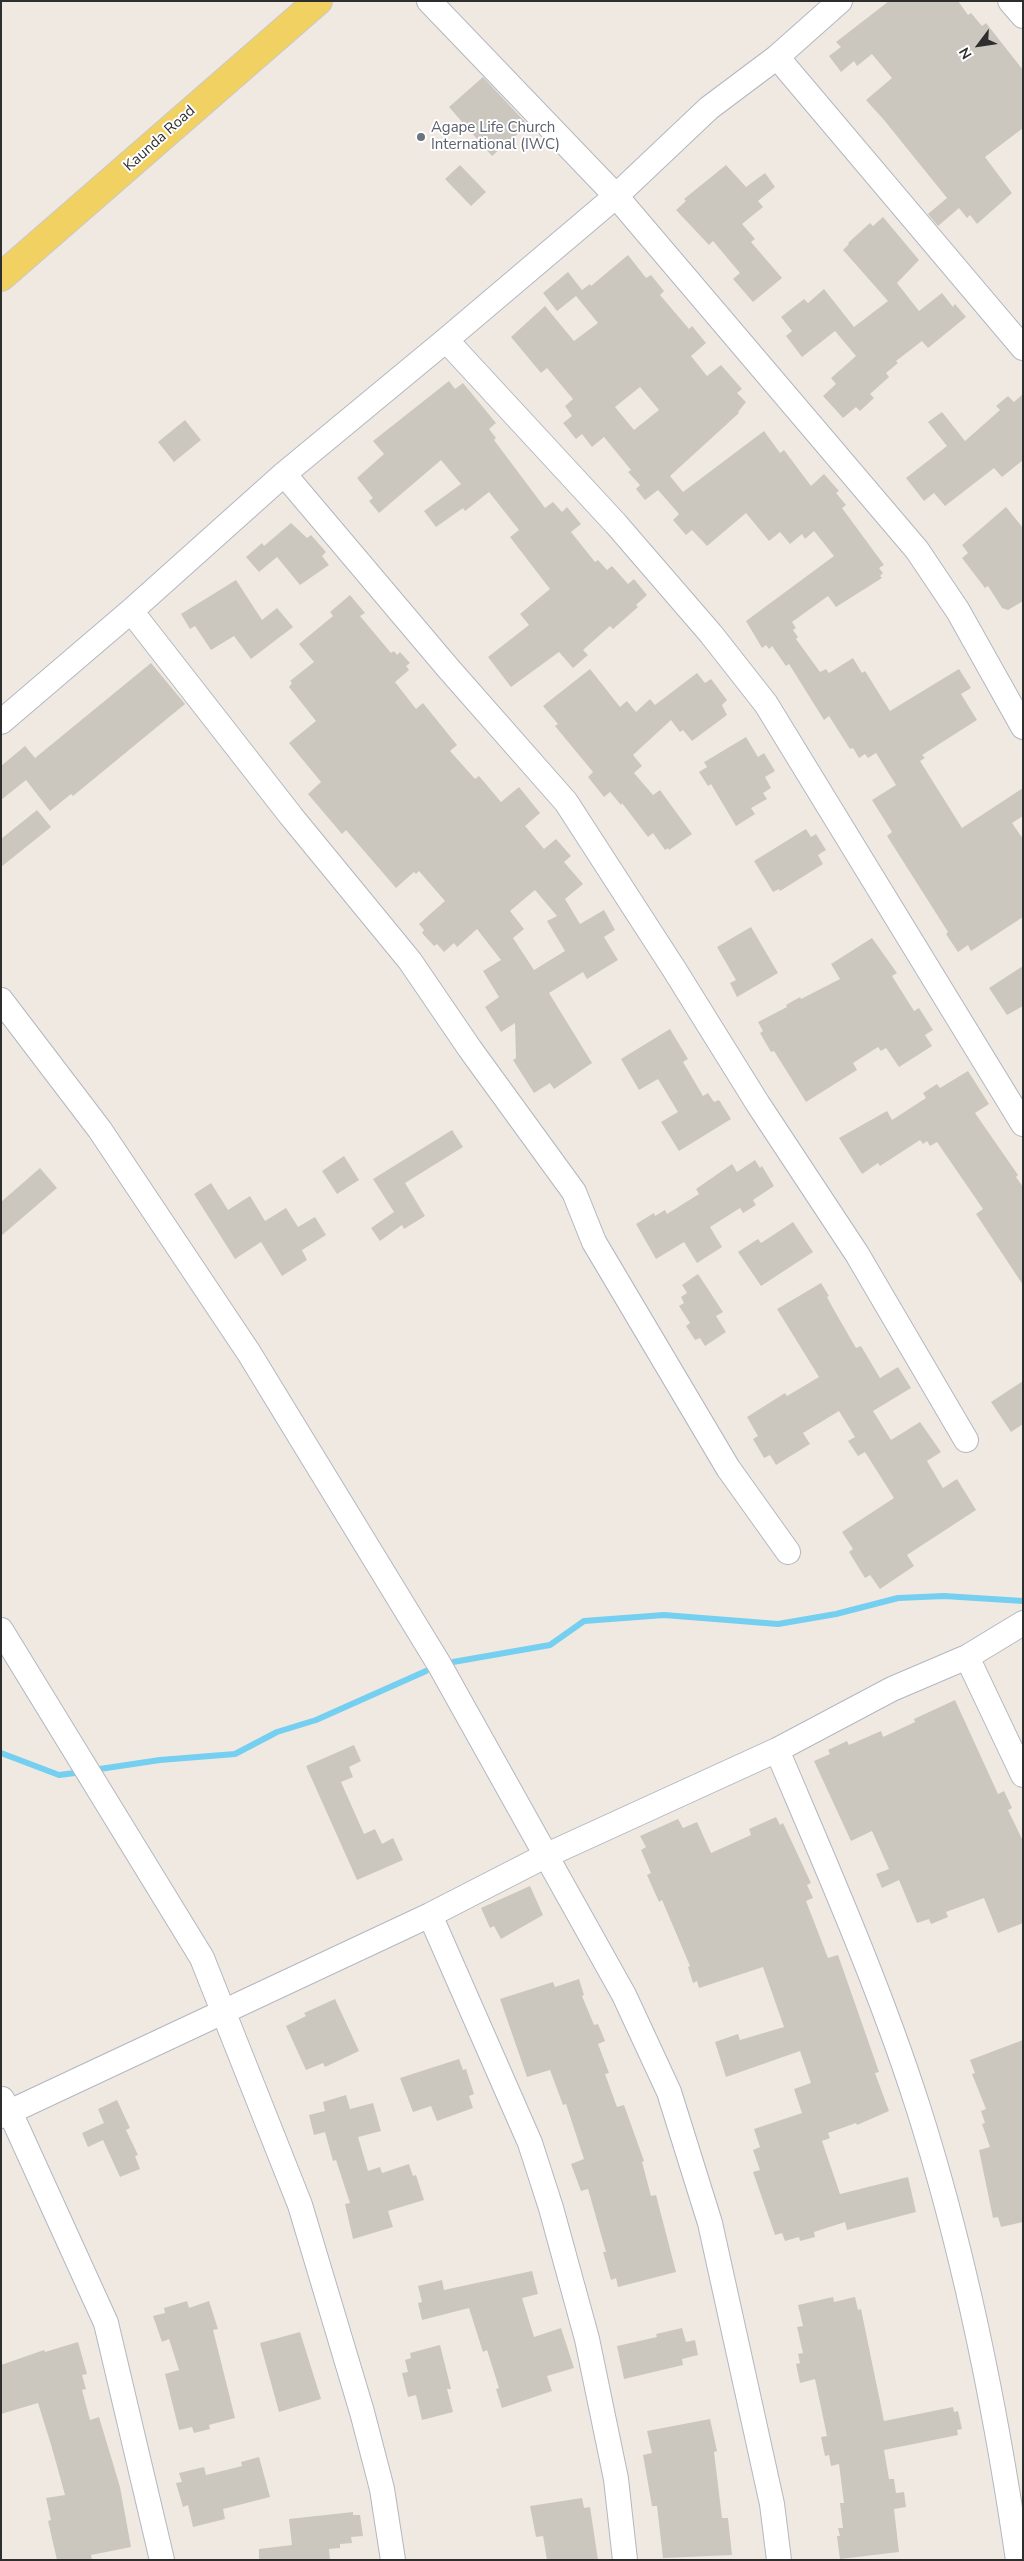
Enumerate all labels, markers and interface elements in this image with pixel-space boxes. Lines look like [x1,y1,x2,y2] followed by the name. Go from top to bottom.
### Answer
[954,20,1004,70] north arrow
[955,44,977,62] text: N
[121,102,199,176] street label: Kaunda Road
[431,119,560,154] place label: Agape Life Church International (IWC)
[415,131,427,143] marker: Agape Life Church International (IWC)

